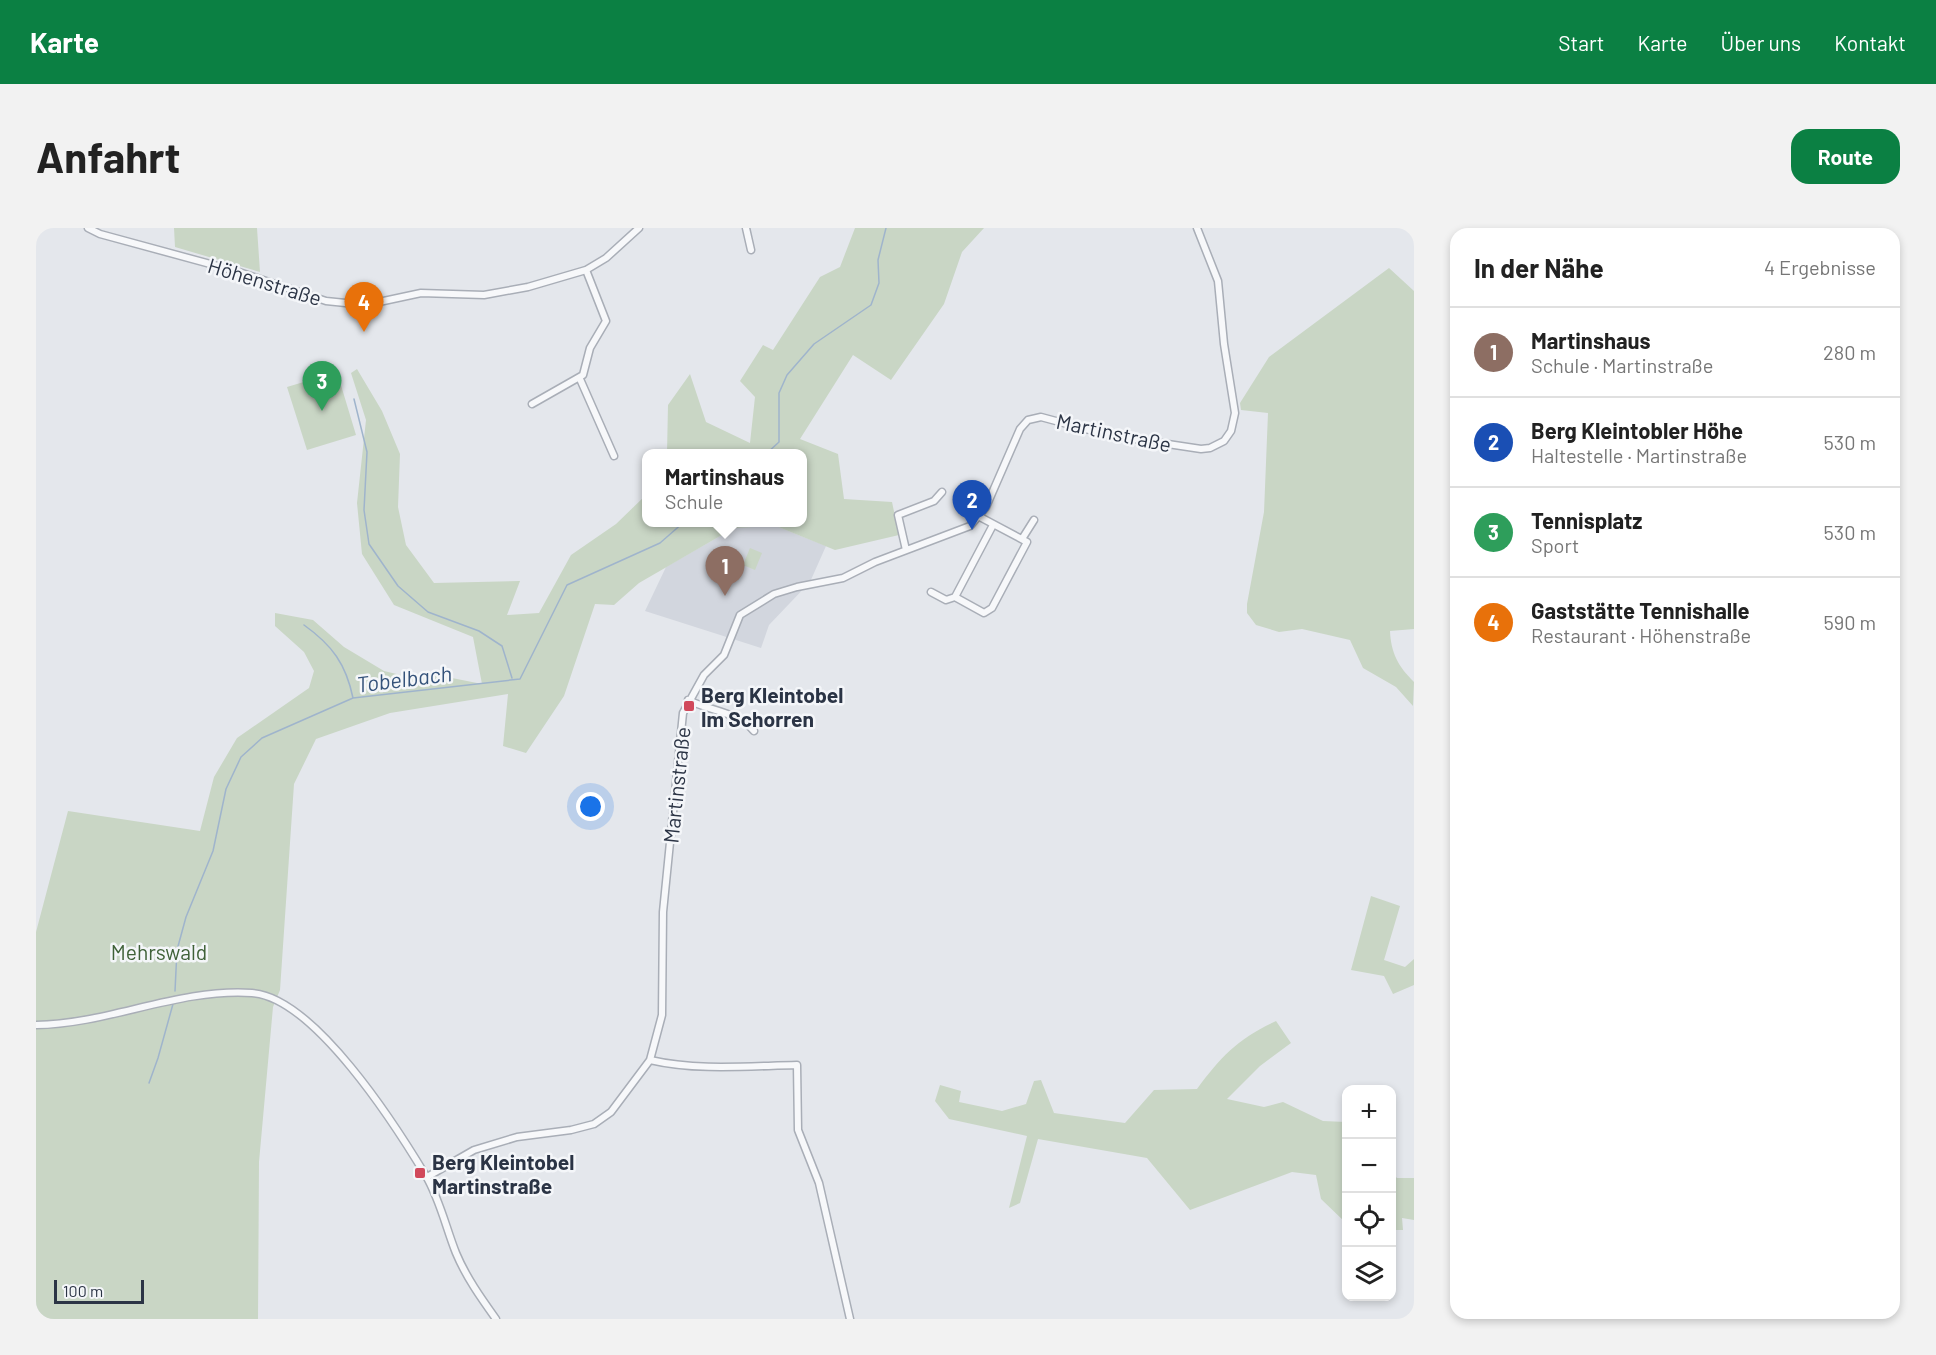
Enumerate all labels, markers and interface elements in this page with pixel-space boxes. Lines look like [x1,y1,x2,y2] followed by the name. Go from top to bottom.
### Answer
[30,25,99,59] text: Karte
[1558,30,1605,55] text: Start
[1638,30,1688,55] text: Karte
[1721,30,1801,55] text: Über uns
[1834,30,1906,55] text: Kontakt
[1791,129,1900,184] button: Route
[36,131,181,181] text: Anfahrt
[205,252,325,310] street label: Höhenstraße
[1474,252,1604,283] text: In der Nähe
[1764,255,1876,279] text: 4 Ergebnisse
[344,282,384,332] pin: 4
[1531,327,1651,353] text: Martinshaus
[1490,340,1497,364] text: 1
[1823,340,1876,364] text: 280 m
[1531,353,1713,377] text: Schule · Martinstraße
[302,362,342,411] pin: 3
[1054,408,1174,456] street label: Martinstraße
[1531,417,1743,443] text: Berg Kleintobler Höhe
[1488,430,1499,454] text: 2
[1824,430,1876,454] text: 530 m
[1531,443,1747,467] text: Haltestelle · Martinstraße
[642,449,807,527] popup
[665,463,784,489] text: Martinshaus
[952,480,992,530] pin: 2
[665,489,724,513] text: Schule
[1531,507,1642,533] text: Tennisplatz
[1488,520,1499,544] text: 3
[1824,520,1876,544] text: 530 m
[1531,533,1579,557] text: Sport
[706,546,744,596] pin: 1
[1531,597,1750,623] text: Gaststätte Tennishalle
[1487,610,1500,634] text: 4
[1823,610,1876,634] text: 590 m
[1531,623,1751,647] text: Restaurant · Höhenstraße
[355,659,453,697] water label: Tobelbach
[701,682,843,731] place label: Berg Kleintobel Im Schorren
[682,699,696,713] marker: Berg Kleintobel Im Schorren
[657,726,695,844] street label: Martinstraße
[576,792,605,821] your location
[111,939,207,964] park label: Mehrswald
[1342,1085,1396,1301] map controls
[1342,1085,1396,1139] button: +
[1342,1139,1396,1193] button: −
[432,1149,574,1198] place label: Berg Kleintobel Martinstraße
[413,1166,427,1180] marker: Berg Kleintobel Martinstraße
[1342,1193,1396,1247] button: locate
[1342,1247,1396,1301] button: layers
[54,1277,144,1304] scale bar
[63,1281,103,1300] text: 100 m

